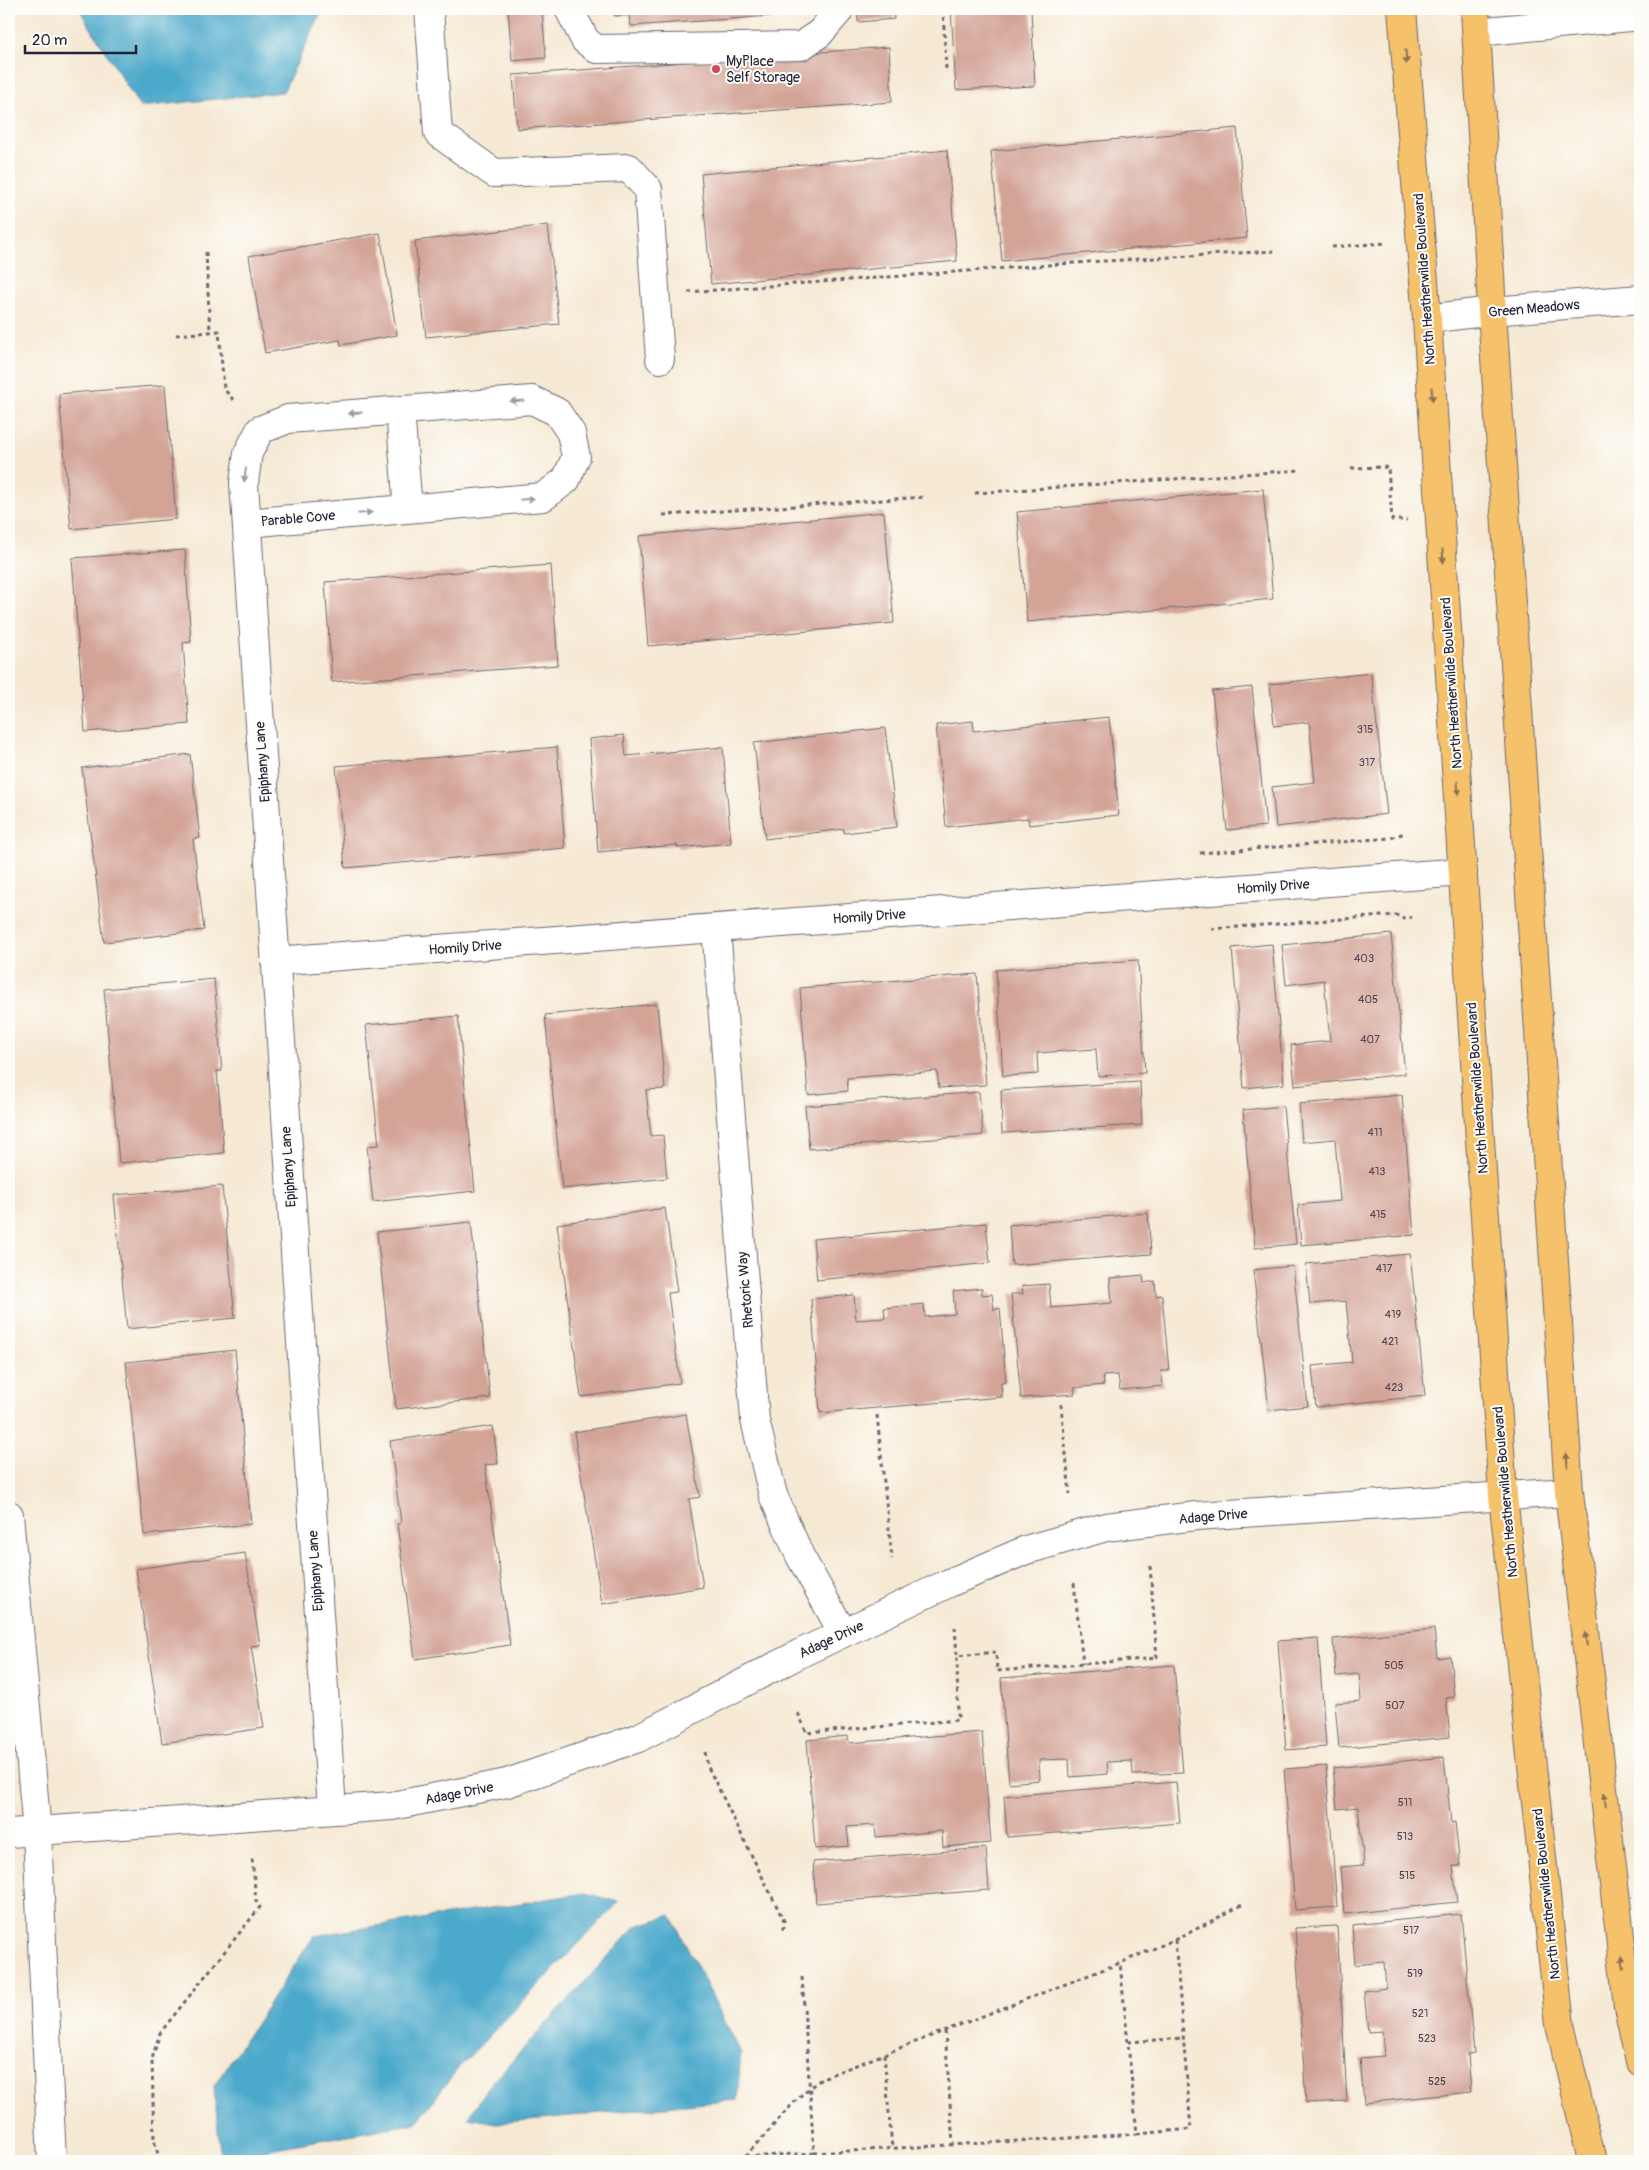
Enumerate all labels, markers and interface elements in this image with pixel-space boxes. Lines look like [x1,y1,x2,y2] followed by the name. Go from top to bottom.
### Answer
[25,22,136,54] scale bar
[32,31,67,50] text: 20 m
[1403,50,1411,66] one-way arrow
[726,53,800,86] place label: MyPlace Self Storage
[710,63,722,75] marker: MyPlace Self Storage
[1410,192,1439,365] street label: North Heatherwilde Boulevard
[1488,296,1581,321] street label: Green Meadows
[1429,386,1437,402] one-way arrow
[509,398,525,406] one-way arrow
[347,410,363,418] one-way arrow
[241,467,249,483] one-way arrow
[519,494,535,502] one-way arrow
[260,507,336,530] street label: Parable Cove
[357,508,373,516] one-way arrow
[1439,548,1447,564] one-way arrow
[1437,596,1466,769] street label: North Heatherwilde Boulevard
[251,721,274,803] street label: Epiphany Lane
[1357,723,1373,736] house number: 315
[1359,756,1375,769] house number: 317
[1454,780,1462,796] one-way arrow
[1236,875,1310,898] street label: Homily Drive
[832,905,906,928] street label: Homily Drive
[428,936,502,959] street label: Homily Drive
[1354,952,1374,965] house number: 403
[1358,993,1378,1006] house number: 405
[1463,1001,1492,1174] street label: North Heatherwilde Boulevard
[1360,1033,1380,1046] house number: 407
[277,1126,300,1208] street label: Epiphany Lane
[1368,1126,1382,1139] house number: 411
[1369,1165,1385,1178] house number: 413
[1370,1208,1386,1221] house number: 415
[734,1251,757,1329] street label: Rhetoric Way
[1376,1262,1392,1275] house number: 417
[1385,1308,1402,1321] house number: 419
[1382,1335,1398,1348] house number: 421
[1385,1381,1403,1394] house number: 423
[1490,1405,1521,1578] street label: North Heatherwilde Boulevard
[1563,1452,1571,1468] one-way arrow
[1178,1505,1248,1528] street label: Adage Drive
[304,1530,327,1612] street label: Epiphany Lane
[796,1617,866,1662] street label: Adage Drive
[1582,1631,1590,1647] one-way arrow
[1384,1659,1404,1672] house number: 505
[1385,1699,1405,1712] house number: 507
[423,1779,495,1808] street label: Adage Drive
[1601,1792,1609,1808] one-way arrow
[1398,1796,1412,1809] house number: 511
[1529,1807,1564,1980] street label: North Heatherwilde Boulevard
[1397,1830,1413,1843] house number: 513
[1399,1869,1415,1882] house number: 515
[1403,1924,1419,1937] house number: 517
[1619,1954,1627,1970] one-way arrow
[1407,1967,1423,1980] house number: 519
[1412,2007,1428,2020] house number: 521
[1418,2032,1436,2045] house number: 523
[1428,2075,1446,2088] house number: 525

